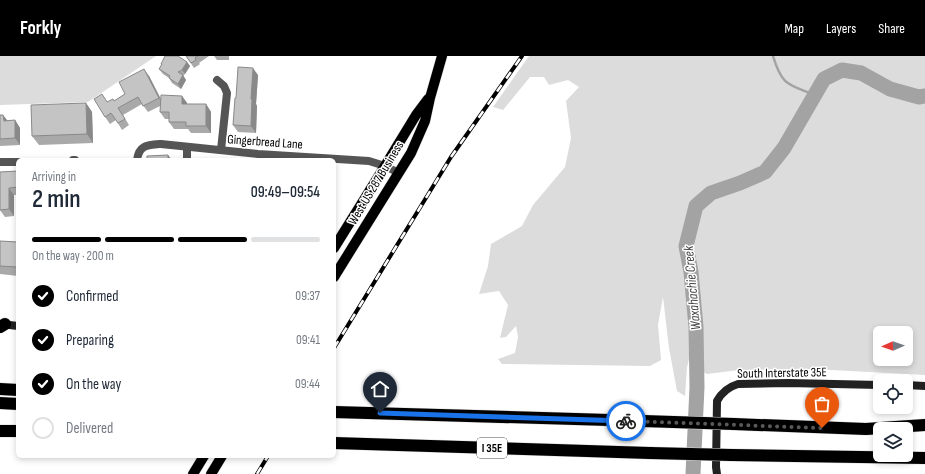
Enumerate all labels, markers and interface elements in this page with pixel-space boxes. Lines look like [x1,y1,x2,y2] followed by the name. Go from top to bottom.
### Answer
[20,17,61,40] text: Forkly
[784,20,804,37] text: Map
[826,20,856,37] text: Layers
[878,20,905,37] text: Share
[227,131,303,153] street label: Gingerbread Lane
[345,138,407,228] street label: West US 287 Business
[32,169,76,185] text: Arriving in
[251,183,320,202] text: 09:49–09:54
[32,184,81,215] text: 2 min
[680,244,704,331] water label: Waxahachie Creek
[32,248,114,264] text: On the way · 200 m
[32,285,54,307] icon: check
[66,287,119,306] text: Confirmed
[295,288,320,304] text: 09:37
[873,326,913,366] north arrow
[873,326,913,462] map controls
[32,329,54,351] icon: check
[66,331,114,350] text: Preparing
[296,332,320,348] text: 09:41
[737,364,827,382] street label: South Interstate 35E
[363,372,397,413] pin
[32,373,54,395] icon: check
[873,374,913,414] button: locate
[66,375,121,394] text: On the way
[295,376,320,392] text: 09:44
[369,378,391,400] icon: home
[805,387,839,428] pin
[811,393,833,415] icon: bag
[606,401,646,441] courier
[615,410,637,432] icon: bike
[66,419,113,438] text: Delivered
[873,422,913,462] button: layers
[477,438,507,458] road number: I 35E

